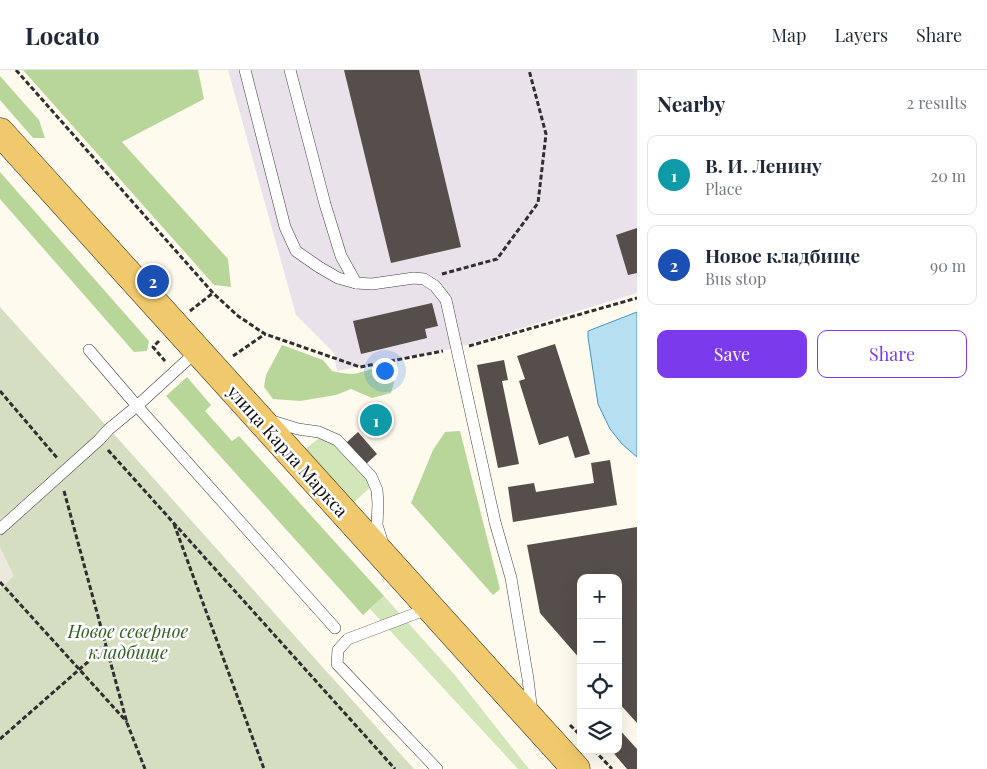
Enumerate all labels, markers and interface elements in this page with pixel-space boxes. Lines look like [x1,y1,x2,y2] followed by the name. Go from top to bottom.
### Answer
[25,19,99,51] text: Locato
[771,23,806,47] text: Map
[834,23,888,47] text: Layers
[916,23,962,47] text: Share
[657,89,726,117] text: Nearby
[907,92,967,113] text: 2 results
[705,152,822,178] text: В. И. Ленину
[671,165,677,186] text: 1
[931,165,966,186] text: 20 m
[705,178,743,199] text: Place
[705,242,860,268] text: Новое кладбище
[670,255,678,276] text: 2
[930,255,966,276] text: 90 m
[137,262,169,300] pin: 2
[705,268,766,289] text: Bus stop
[657,330,807,378] button: Save
[817,330,967,378] button: Share
[372,358,398,384] your location
[222,379,354,522] street label: улица Карла Маркса
[360,401,392,439] pin: 1
[577,574,622,754] map controls
[577,574,622,619] button: +
[67,619,188,664] park label: Новое северное кладбище
[577,619,622,664] button: −
[577,664,622,709] button: locate
[577,709,622,754] button: layers

